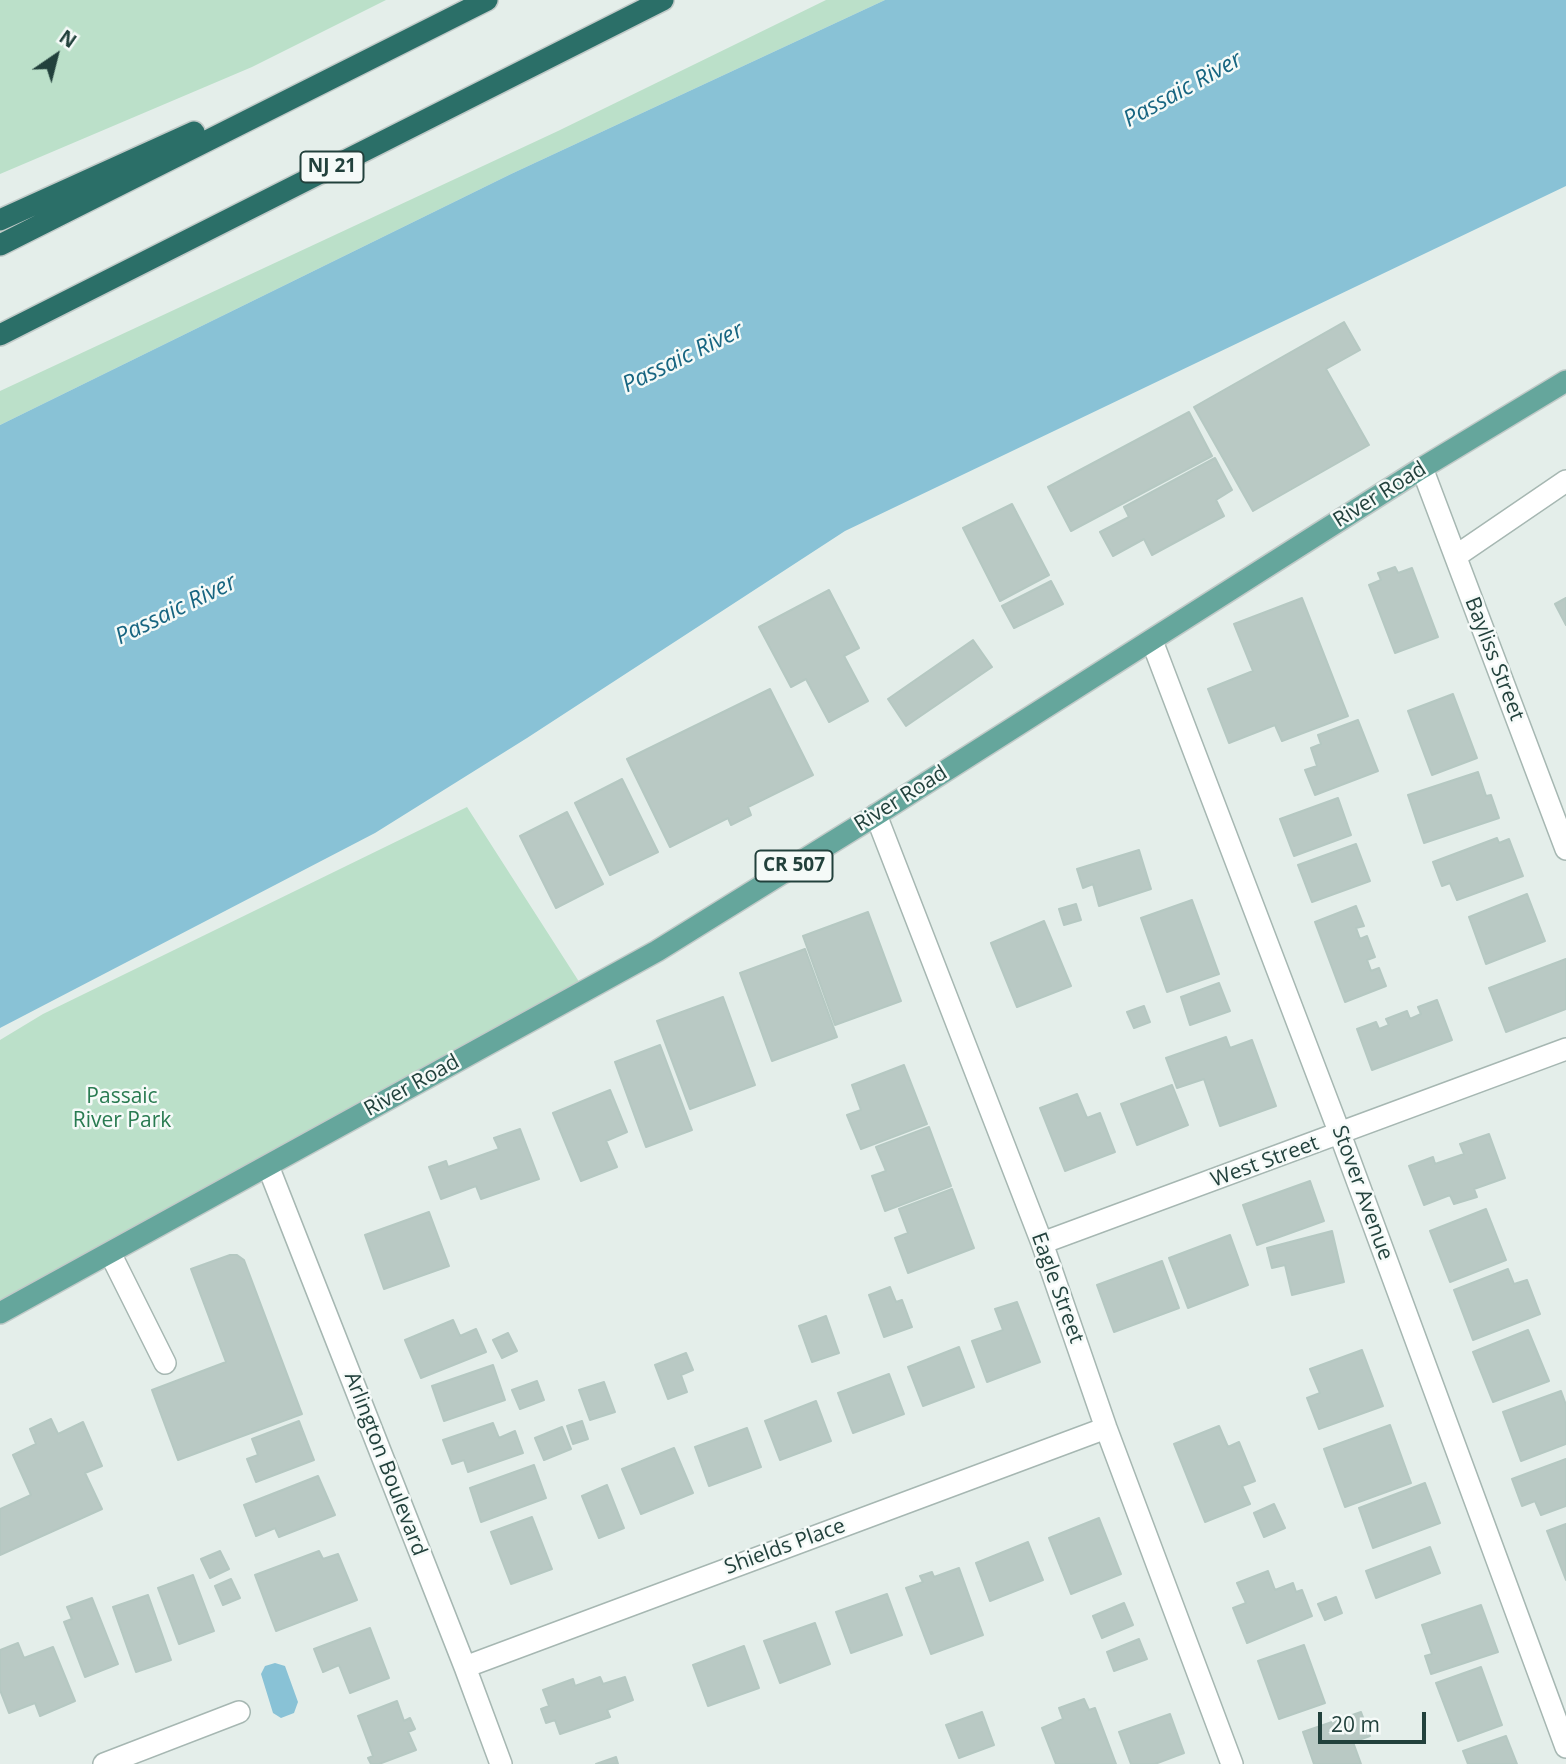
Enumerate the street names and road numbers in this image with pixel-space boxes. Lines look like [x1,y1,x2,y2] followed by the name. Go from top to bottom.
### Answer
[300,152,364,182] road number: NJ 21
[1329,457,1431,533] street label: River Road
[1459,594,1529,724] street label: Bayliss Street
[850,761,952,837] street label: River Road
[756,850,832,881] road number: CR 507
[360,1050,464,1122] street label: River Road
[1326,1122,1398,1264] street label: Stover Avenue
[1208,1131,1322,1193] street label: West Street
[1025,1229,1089,1347] street label: Eagle Street
[338,1368,432,1560] street label: Arlington Boulevard
[721,1514,849,1580] street label: Shields Place

